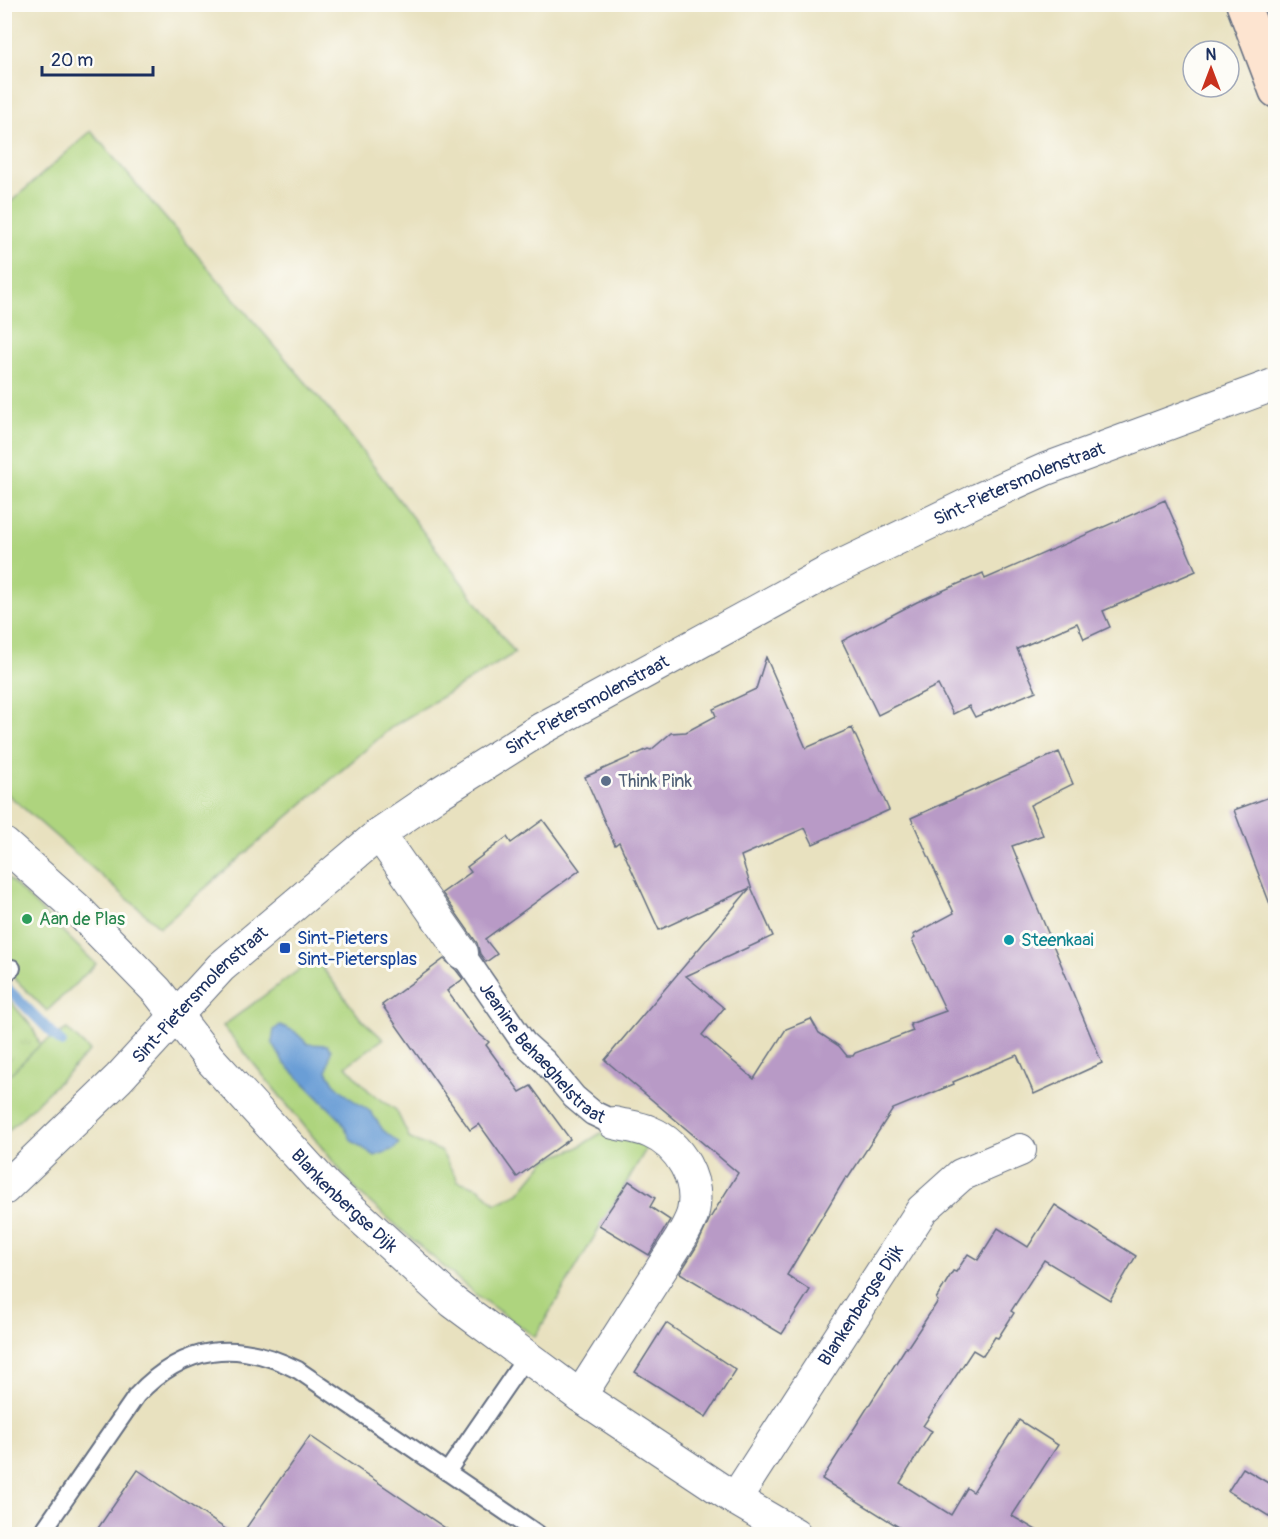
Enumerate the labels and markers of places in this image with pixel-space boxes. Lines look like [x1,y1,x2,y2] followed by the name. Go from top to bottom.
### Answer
[618,770,692,793] place label: Think Pink
[599,774,613,788] marker: Think Pink
[39,908,125,931] place label: Aan de Plas
[20,912,34,926] marker: Aan de Plas
[297,927,417,971] place label: Sint-Pieters Sint-Pietersplas
[1021,929,1094,952] place label: Steenkaai
[1002,933,1016,947] marker: Steenkaai
[278,941,292,955] marker: Sint-Pieters Sint-Pietersplas

